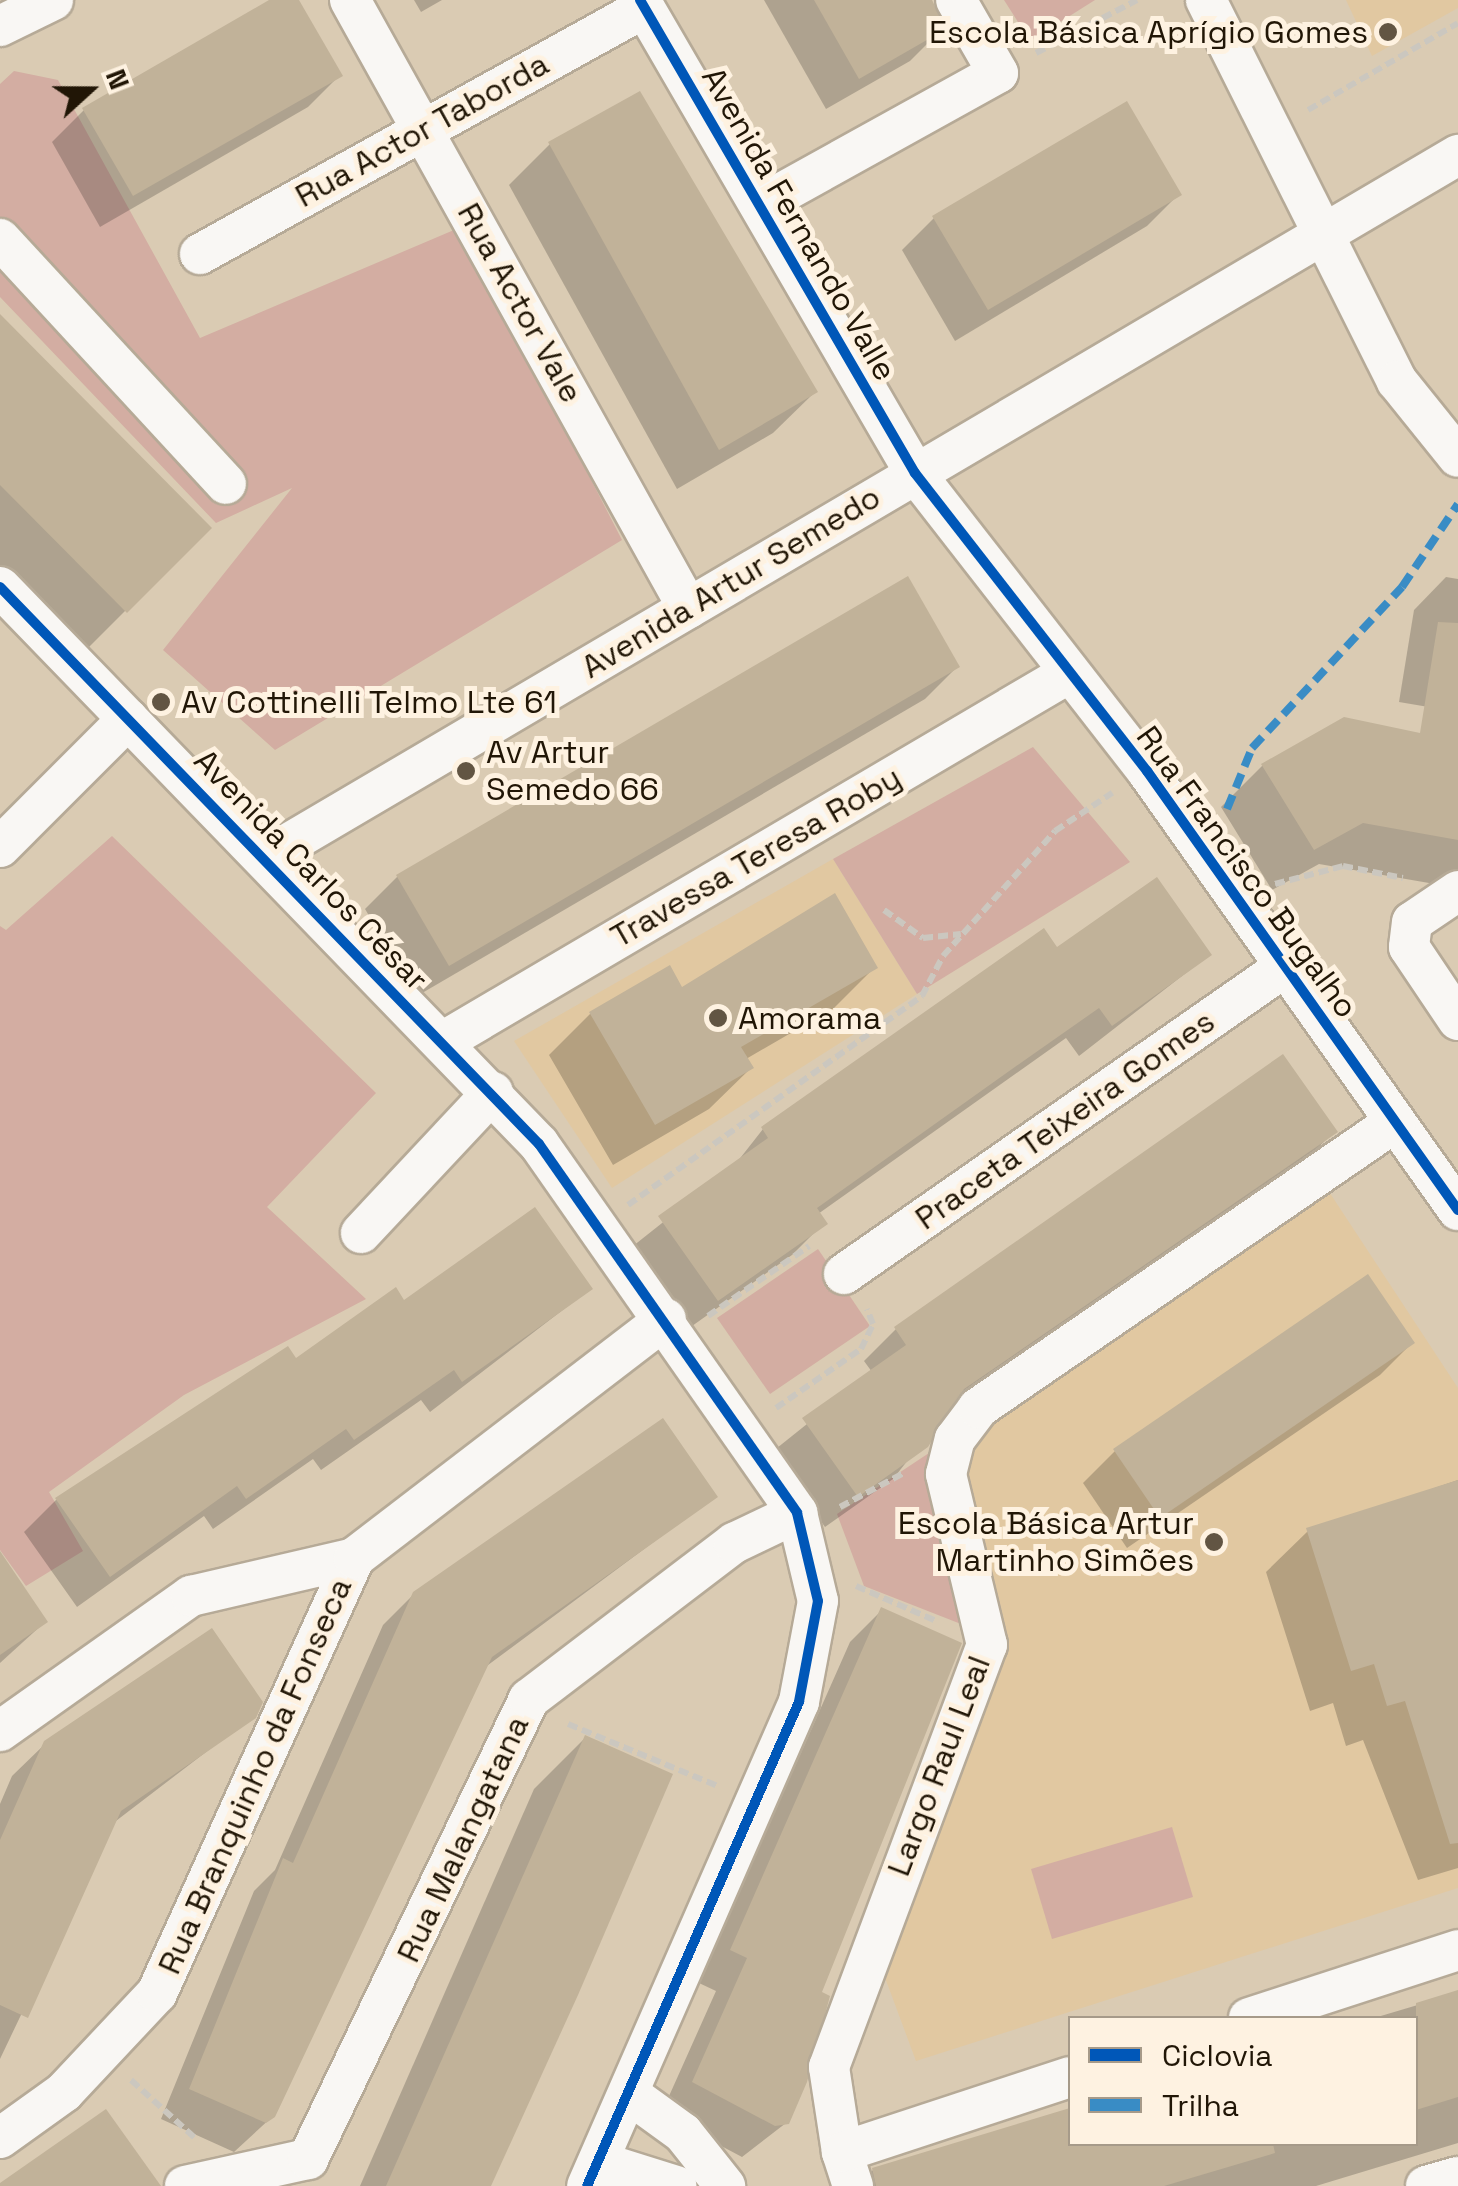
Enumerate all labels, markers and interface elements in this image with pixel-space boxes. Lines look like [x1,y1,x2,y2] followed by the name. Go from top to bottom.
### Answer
[929,13,1368,51] place label: Escola Básica Aprígio Gomes
[1377,21,1399,43] marker: Escola Básica Aprígio Gomes
[40,40,140,140] north arrow
[288,44,556,216] street label: Rua Actor Taborda
[693,60,905,388] street label: Avenida Fernando Valle
[98,64,138,94] text: N
[449,196,591,410] street label: Rua Actor Vale
[575,477,887,687] street label: Avenida Artur Semedo
[181,683,558,721] place label: Av Cottinelli Telmo Lte 61
[150,691,172,713] marker: Av Cottinelli Telmo Lte 61
[1128,719,1366,1025] street label: Rua Francisco Bugalho
[486,734,659,809] place label: Av Artur Semedo 66
[186,741,436,999] street label: Avenida Carlos César
[604,758,908,956] street label: Travessa Teresa Roby
[455,760,477,782] marker: Av Artur Semedo 66
[738,999,881,1037] place label: Amorama
[908,1002,1222,1238] street label: Praceta Teixeira Gomes
[707,1007,729,1029] marker: Amorama
[897,1505,1194,1580] place label: Escola Básica Artur Martinho Simões
[1203,1531,1225,1553] marker: Escola Básica Artur Martinho Simões
[150,1572,360,1980] street label: Rua Branquinho da Fonseca
[879,1651,999,1881] street label: Largo Raul Leal
[389,1710,537,1968] street label: Rua Malangatana
[1068,2016,1418,2146] legend
[1162,2036,1273,2075] text: Ciclovia
[1162,2086,1239,2125] text: Trilha

